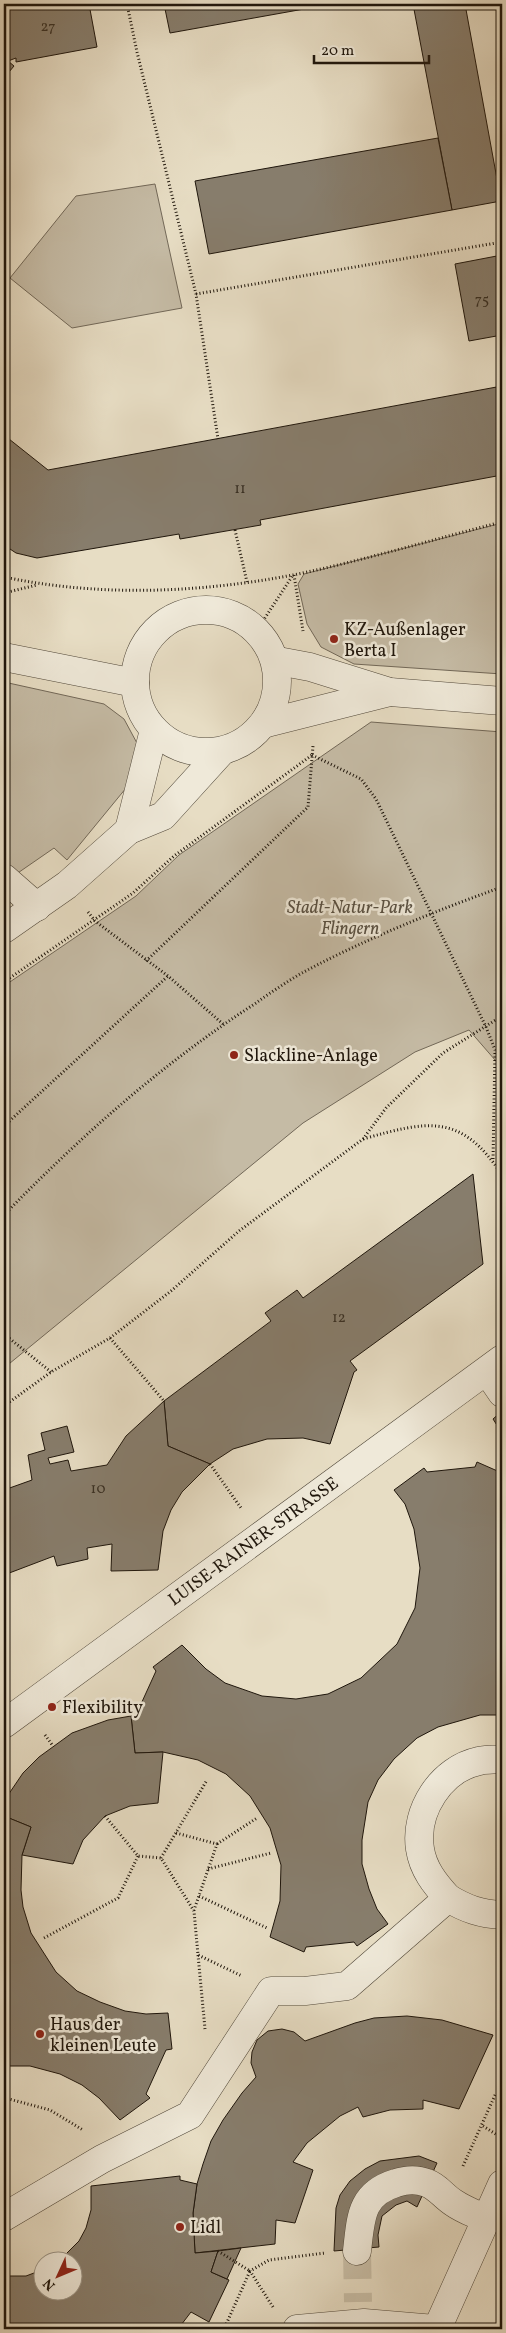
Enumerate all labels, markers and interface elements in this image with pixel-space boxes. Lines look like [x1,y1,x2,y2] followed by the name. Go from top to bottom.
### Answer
[41,17,55,38] house number: 27
[314,32,428,64] scale bar
[321,41,354,62] text: 20 m
[475,290,489,311] house number: 75
[234,479,246,500] house number: 11
[344,618,466,664] place label: KZ-Außenlager Berta I
[328,633,340,645] marker: KZ-Außenlager Berta I
[287,896,413,942] park label: Stadt-Natur-Park Flingern
[244,1044,378,1069] place label: Slackline-Anlage
[228,1049,240,1061] marker: Slackline-Anlage
[332,1308,346,1329] house number: 12
[163,1472,344,1613] street label: LUISE-RAINER-STRASSE
[91,1479,105,1500] house number: 10
[62,1696,143,1721] place label: Flexibility
[46,1701,58,1713] marker: Flexibility
[50,2013,156,2059] place label: Haus der kleinen Leute
[34,2028,46,2040] marker: Haus der kleinen Leute
[190,2216,221,2241] place label: Lidl
[174,2221,186,2233] marker: Lidl
[32,2250,82,2300] north arrow
[39,2274,60,2294] text: N

